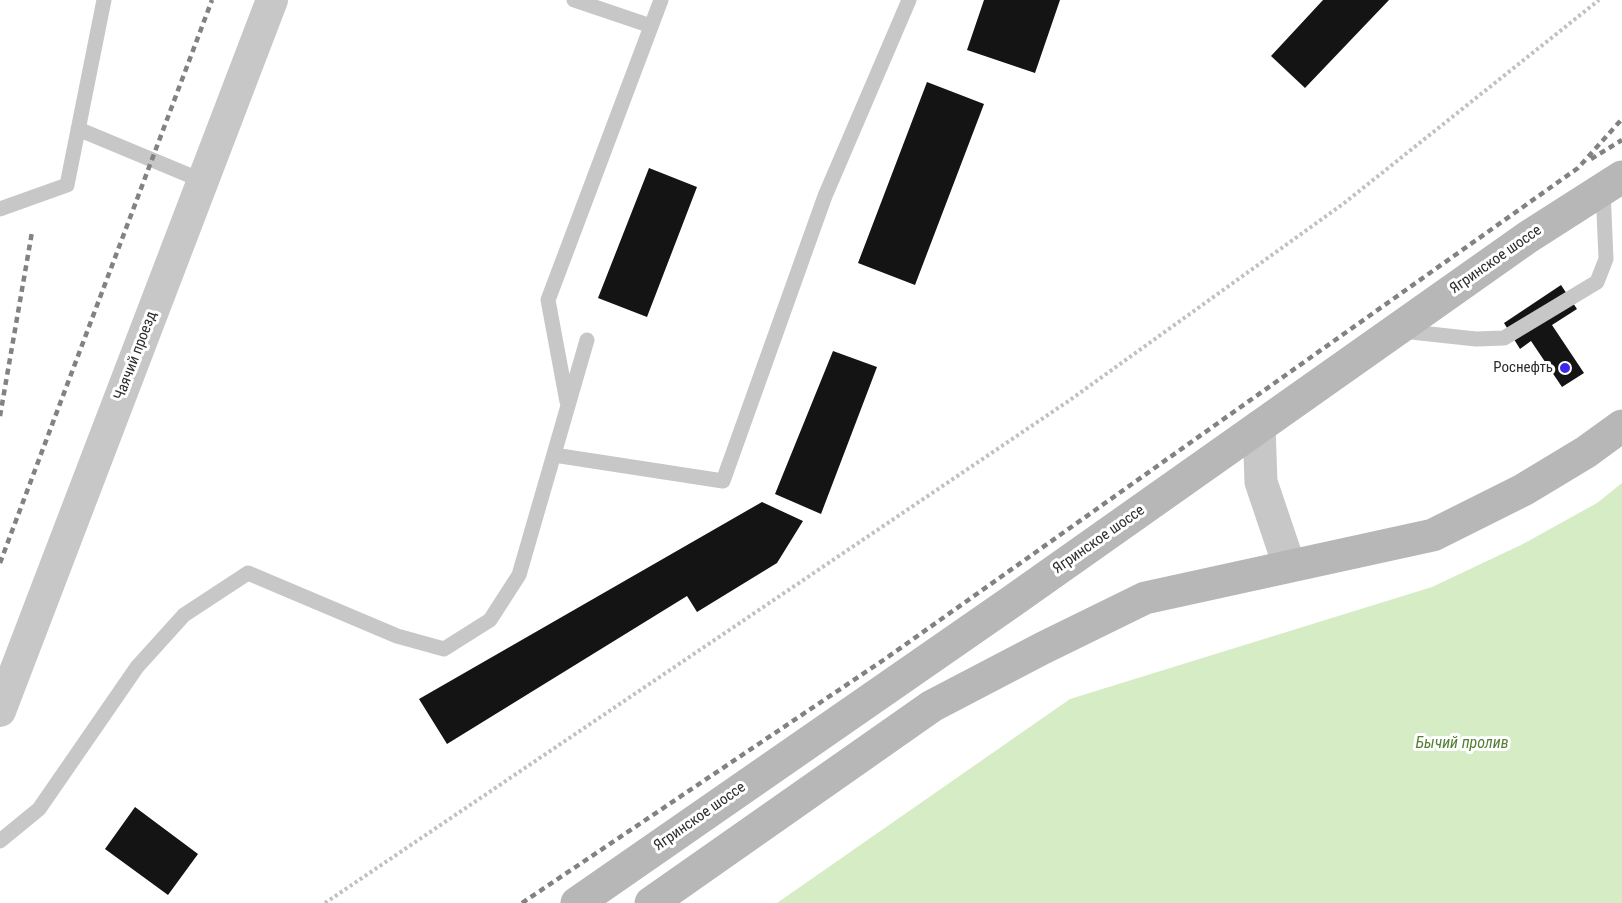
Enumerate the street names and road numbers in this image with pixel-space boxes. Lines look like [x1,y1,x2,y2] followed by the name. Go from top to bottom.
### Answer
[1447,222,1545,298] street label: Ягринское шоссе
[111,309,161,403] street label: Чаячий проезд
[1050,502,1148,578] street label: Ягринское шоссе
[651,779,749,855] street label: Ягринское шоссе

